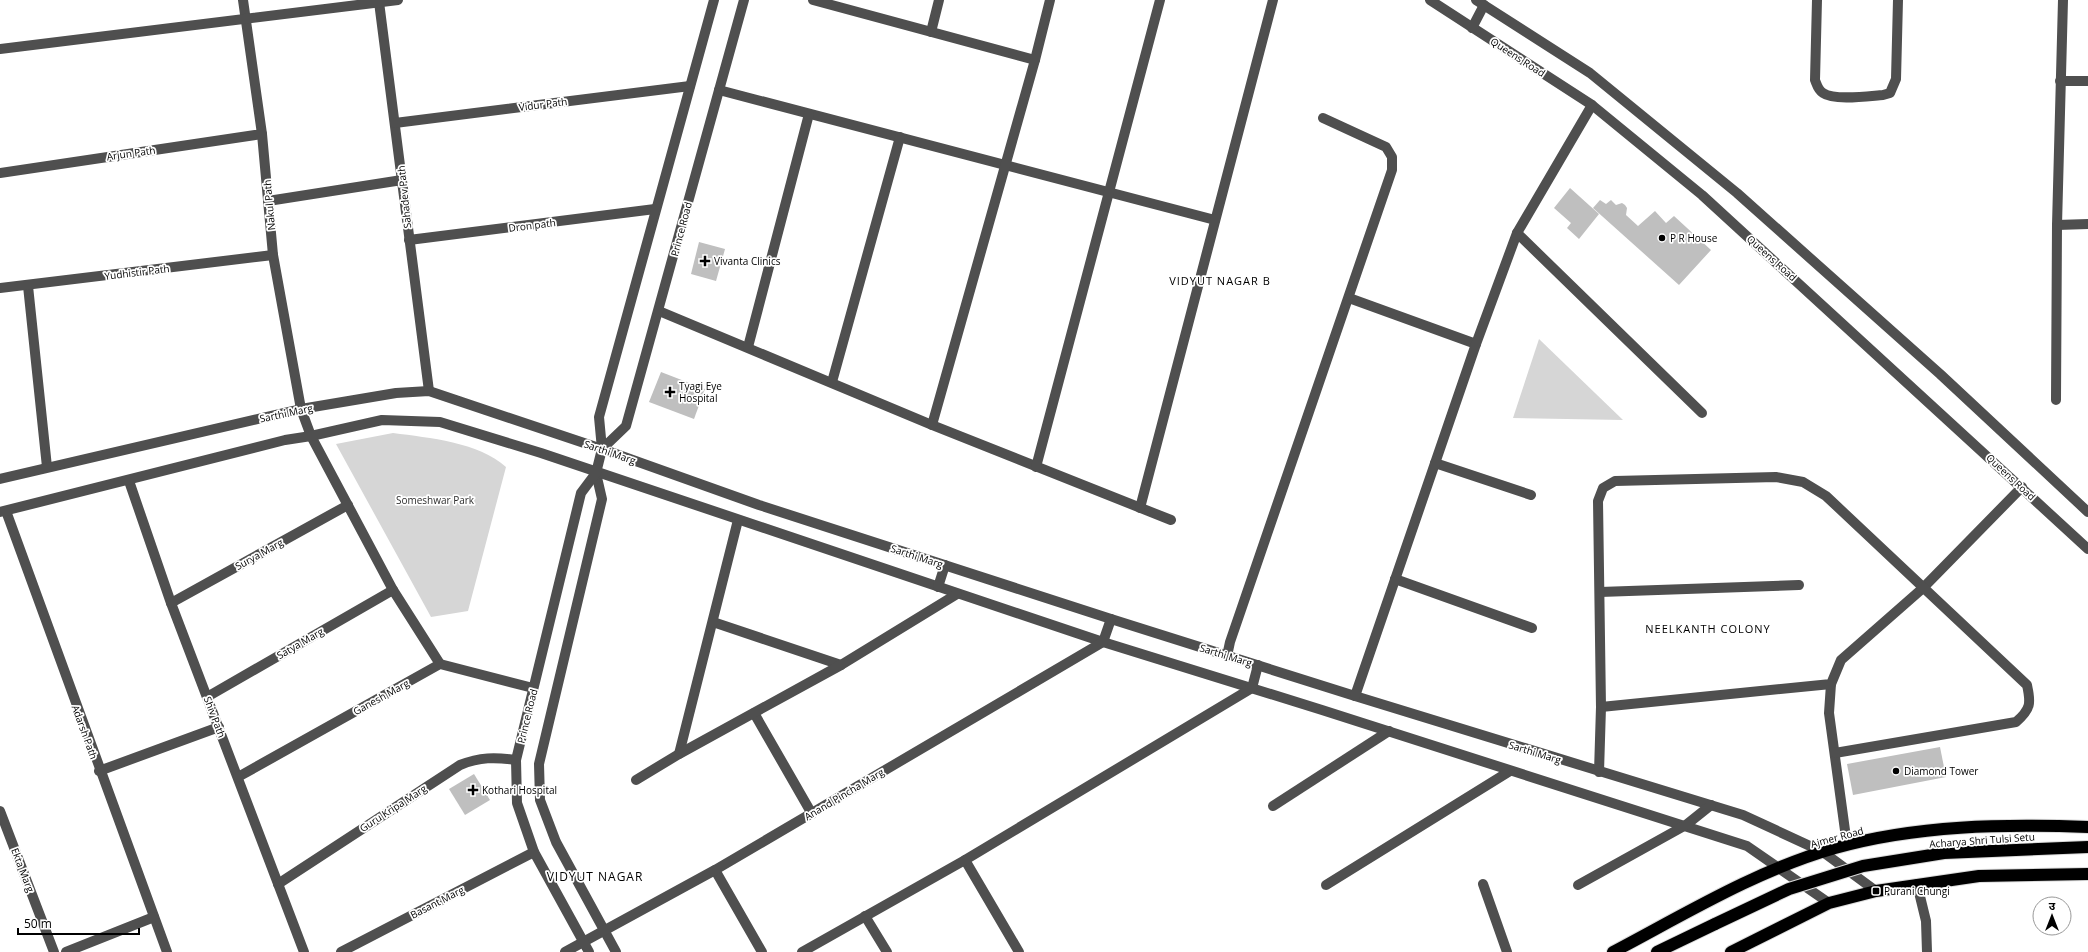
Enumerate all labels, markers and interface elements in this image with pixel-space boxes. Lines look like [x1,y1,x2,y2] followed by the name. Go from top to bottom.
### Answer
[1488,34,1548,80] street label: Queens Road
[518,94,568,114] street label: Vidur Path
[106,143,156,163] street label: Arjun Path
[394,165,414,229] street label: Sahadev Path
[260,179,278,231] street label: Nakul Path
[667,200,695,258] street label: Prince Road
[508,215,556,235] street label: Dron path
[1670,231,1718,245] place label: P R House
[1744,232,1800,284] street label: Queens Road
[1657,233,1667,243] marker: P R House
[714,254,781,268] place label: Vivanta Clinics
[699,255,711,267] marker: Vivanta Clinics
[104,261,170,283] street label: Yudhistir Path
[1169,273,1271,288] district label: VIDYUT NAGAR B
[679,379,722,405] place label: Tyagi Eye Hospital
[664,386,676,398] marker: Tyagi Eye Hospital
[258,400,314,425] street label: Sarthi Marg
[582,437,638,468] street label: Sarthi Marg
[1983,451,2039,503] street label: Queens Road
[396,493,475,507] park label: Someshwar Park
[232,535,286,573] street label: Surya Marg
[889,541,945,571] street label: Sarthi Marg
[1645,621,1771,636] district label: NEELKANTH COLONY
[274,624,326,662] street label: Satya Marg
[1198,640,1254,670] street label: Sarthi Marg
[350,676,412,718] street label: Ganesh Marg
[513,687,541,745] street label: Prince Road
[201,694,229,740] street label: Shiv Path
[69,703,101,761] street label: Adarsh Path
[1507,737,1563,767] street label: Sarthi Marg
[802,764,887,823] street label: Anand Pincha Marg
[1904,764,1978,778] place label: Diamond Tower
[1891,766,1901,776] marker: Diamond Tower
[357,781,430,835] street label: Guru Kripa Marg
[482,783,557,797] place label: Kothari Hospital
[467,784,479,796] marker: Kothari Hospital
[1809,823,1865,851] street label: Ajmer Road
[1929,829,2035,851] street label: Acharya Shri Tulsi Setu
[8,846,38,895] street label: Ekta Marg
[547,868,643,885] district label: VIDYUT NAGAR
[408,882,467,922] street label: Basant Marg
[1884,884,1950,898] place label: Purani Chungi
[1871,886,1881,896] marker: Purani Chungi
[2032,896,2072,936] north arrow
[2049,898,2056,913] text: उ
[18,910,139,936] scale bar
[24,915,52,932] text: 50 m

